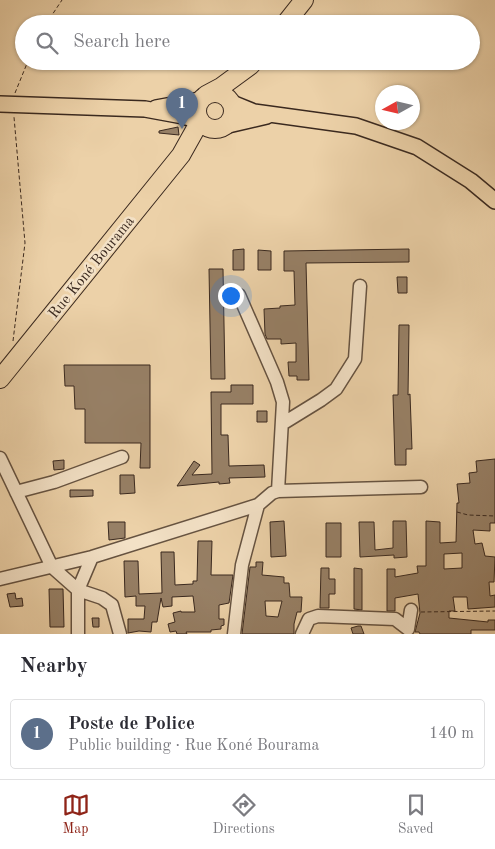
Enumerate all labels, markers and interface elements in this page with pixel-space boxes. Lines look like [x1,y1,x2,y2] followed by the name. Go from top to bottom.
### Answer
[15,15,480,70] search box
[33,29,61,57] icon: search
[73,33,170,52] text: Search here
[375,85,420,130] north arrow
[166,88,198,129] pin: 1
[47,214,138,322] street label: Rue Koné Bourama
[218,283,244,309] your location
[20,656,88,677] text: Nearby
[68,715,195,734] text: Poste de Police
[32,726,42,742] text: 1
[429,726,474,742] text: 140 m
[68,738,319,754] text: Public building · Rue Koné Bourama
[62,791,90,838] tab: Map
[213,791,275,838] tab: Directions
[398,791,433,838] tab: Saved

